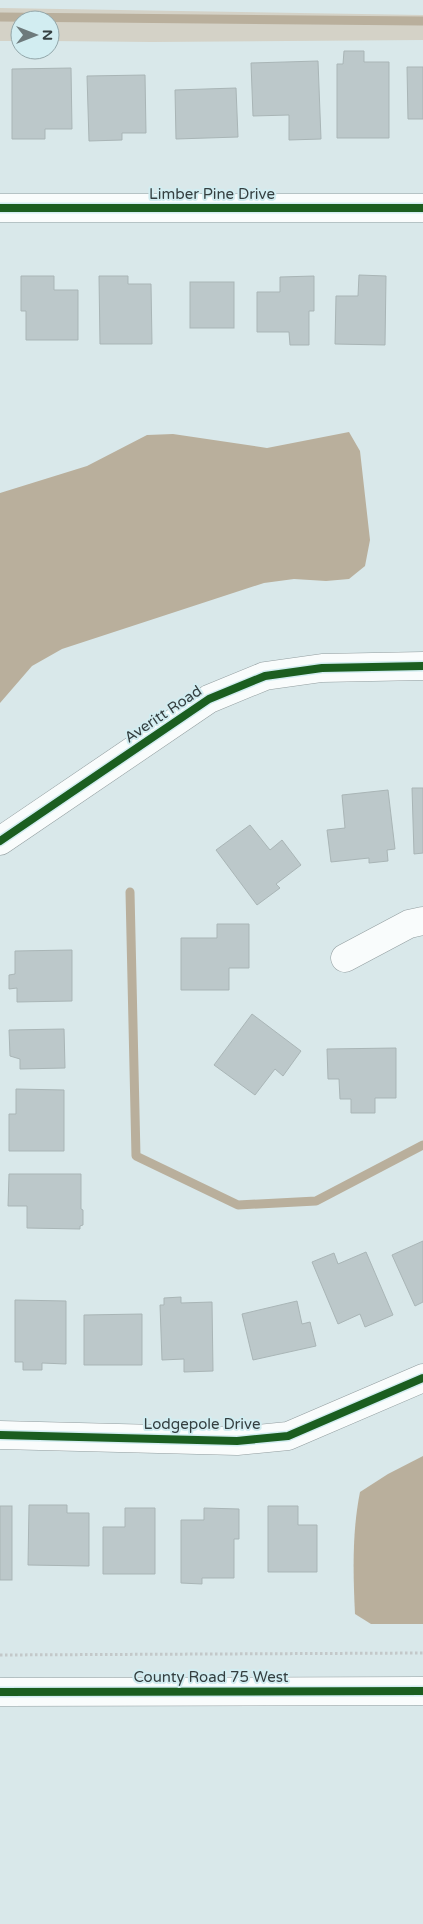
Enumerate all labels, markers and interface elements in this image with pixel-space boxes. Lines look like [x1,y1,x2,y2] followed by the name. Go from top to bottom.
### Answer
[10,10,60,60] north arrow
[39,29,56,41] text: N
[149,185,275,203] street label: Limber Pine Drive
[121,682,205,746] street label: Averitt Road
[144,1415,260,1433] street label: Lodgepole Drive
[133,1668,289,1686] street label: County Road 75 West

